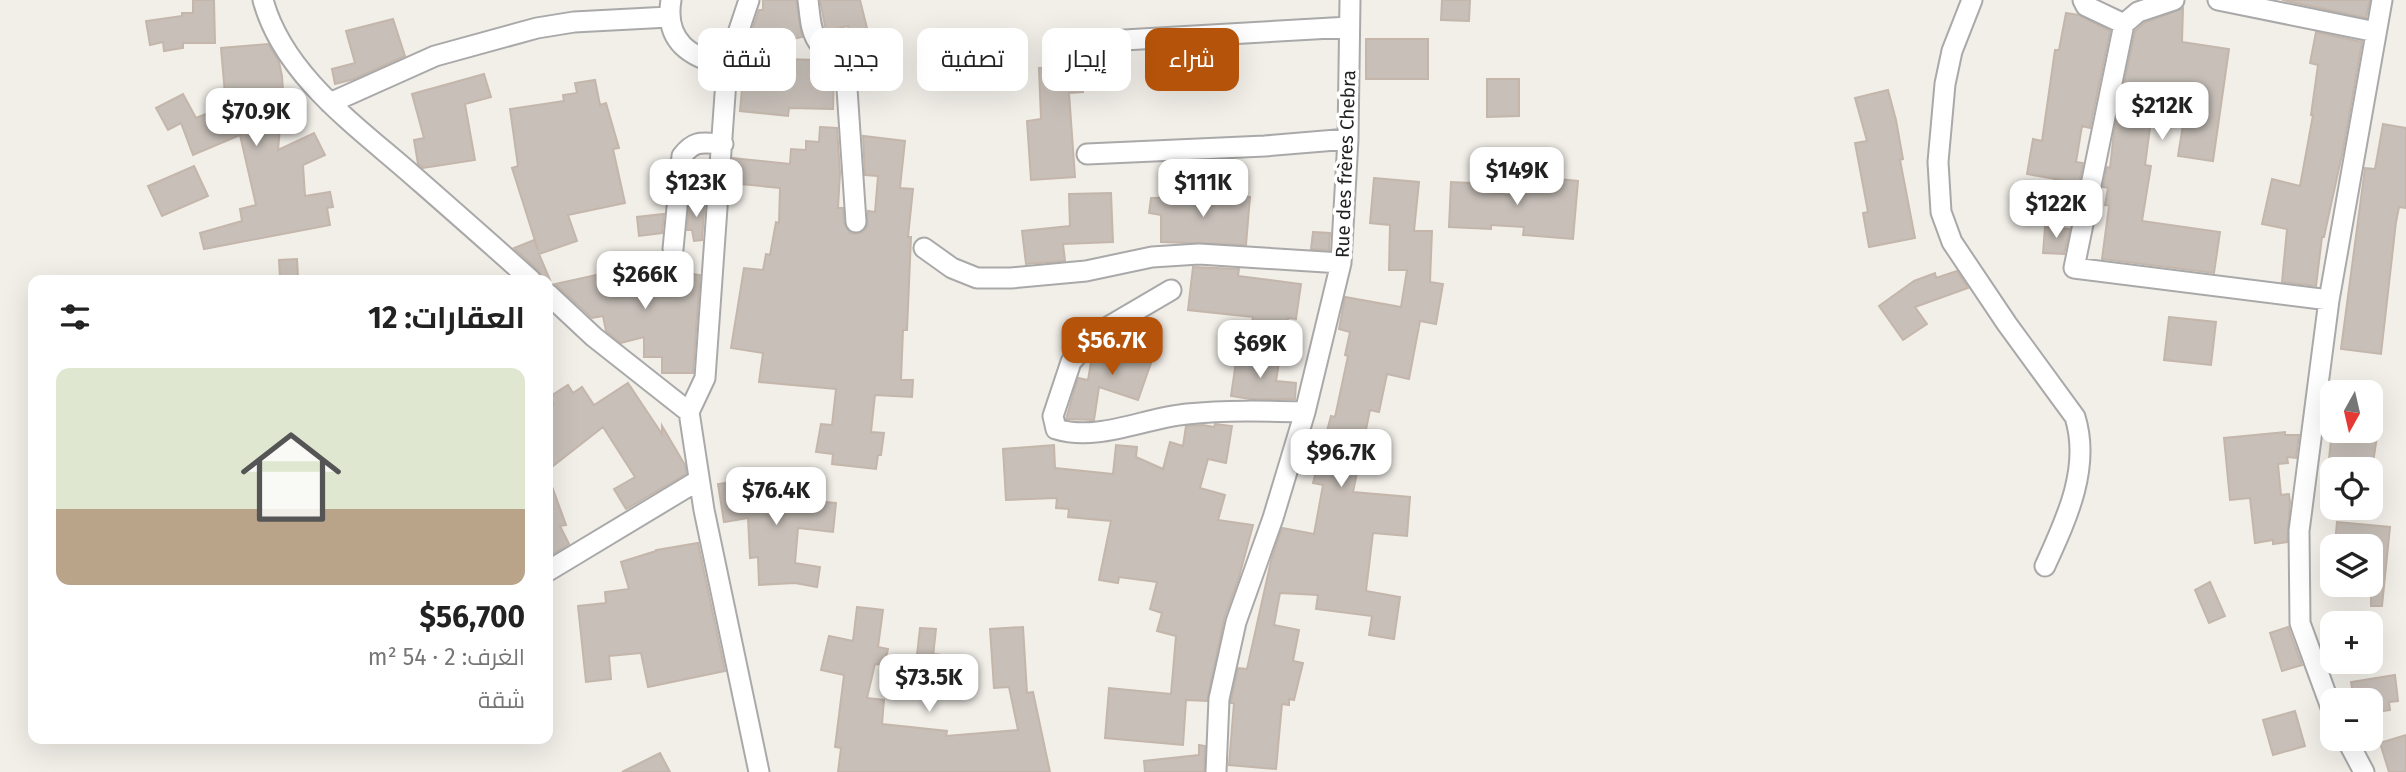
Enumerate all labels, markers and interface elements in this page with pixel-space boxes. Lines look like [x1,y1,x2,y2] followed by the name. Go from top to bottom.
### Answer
[698,28,796,91] chip: شقة
[810,28,903,91] chip: جديد
[917,28,1028,91] chip: تصفية
[1042,28,1131,91] chip: إيجار
[1145,28,1239,91] chip: شراء
[1331,70,1360,259] street label: Rue des frères Chebra
[2113,82,2211,142] pin: $212K
[199,88,313,148] pin: $70.9K
[2132,91,2192,119] text: $212K
[222,97,290,125] text: $70.9K
[1468,148,1566,207] pin: $149K
[1486,156,1548,184] text: $149K
[647,160,745,219] pin: $123K
[1154,160,1252,219] pin: $111K
[666,168,726,196] text: $123K
[1174,168,1232,196] text: $111K
[2007,180,2105,240] pin: $122K
[2026,189,2086,217] text: $122K
[596,252,694,311] pin: $266K
[613,260,677,288] text: $266K
[56,298,94,336] icon: filters
[368,300,525,336] text: العقارات: 12
[1055,318,1169,377] pin: $56.7K
[1219,320,1301,380] pin: $69K
[1078,326,1146,354] text: $56.7K
[1234,329,1286,357] text: $69K
[2320,380,2384,443] north arrow
[2320,380,2383,751] map controls
[228,414,354,540] icon: home
[1284,430,1398,489] pin: $96.7K
[1307,438,1375,466] text: $96.7K
[2320,457,2383,520] button: locate
[719,468,833,527] pin: $76.4K
[742,476,810,504] text: $76.4K
[2320,534,2383,597] button: layers
[420,599,525,635] text: $56,700
[2320,611,2383,674] button: +
[368,643,525,671] text: الغرف: 2 · 54 m²
[872,654,986,714] pin: $73.5K
[895,663,963,691] text: $73.5K
[478,686,525,714] text: شقة
[2320,688,2383,751] button: −

